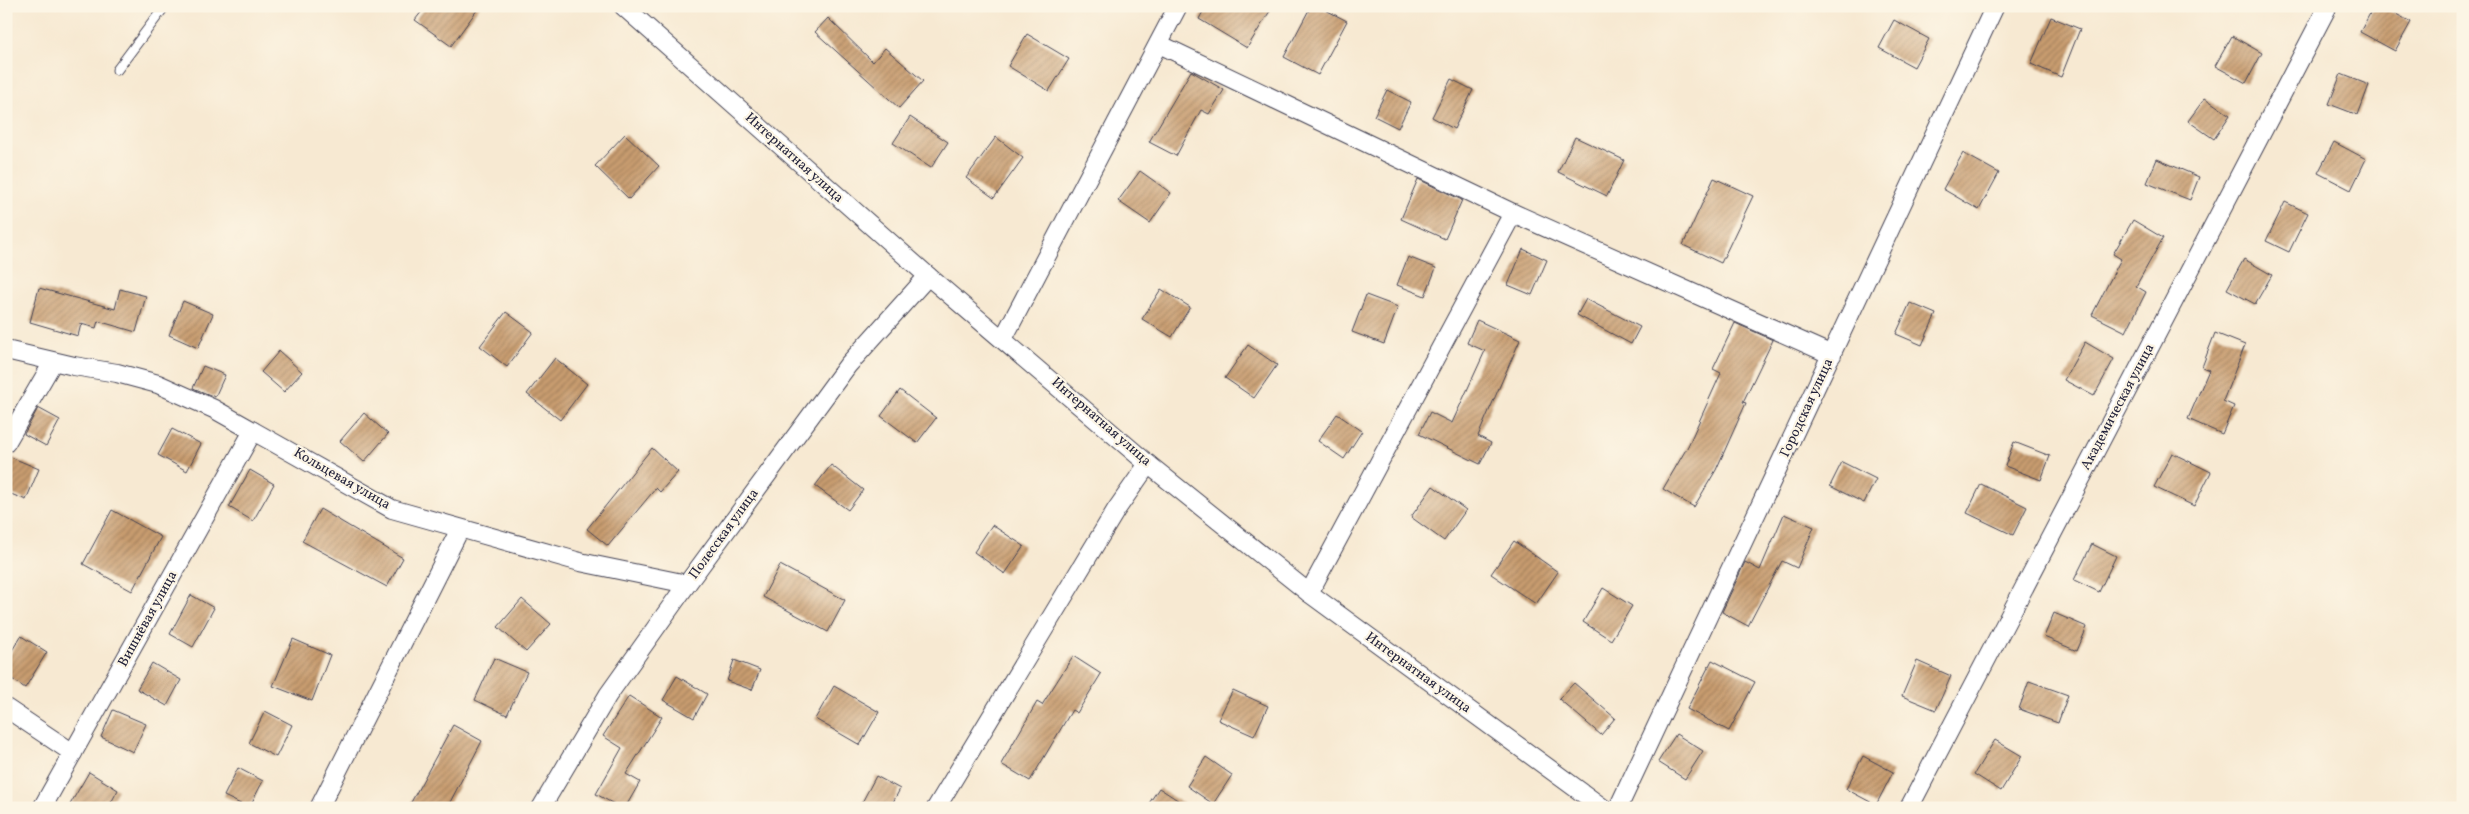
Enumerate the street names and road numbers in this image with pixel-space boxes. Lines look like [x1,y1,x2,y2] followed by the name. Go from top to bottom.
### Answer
[741,109,847,207] street label: Интернатная улица
[2077,341,2159,473] street label: Академическая улица
[1776,355,1838,461] street label: Городская улица
[1047,373,1155,471] street label: Интернатная улица
[290,444,394,514] street label: Кольцевая улица
[685,485,763,583] street label: Полесская улица
[114,568,182,670] street label: Вишнёвая улица
[1361,628,1475,718] street label: Интернатная улица

